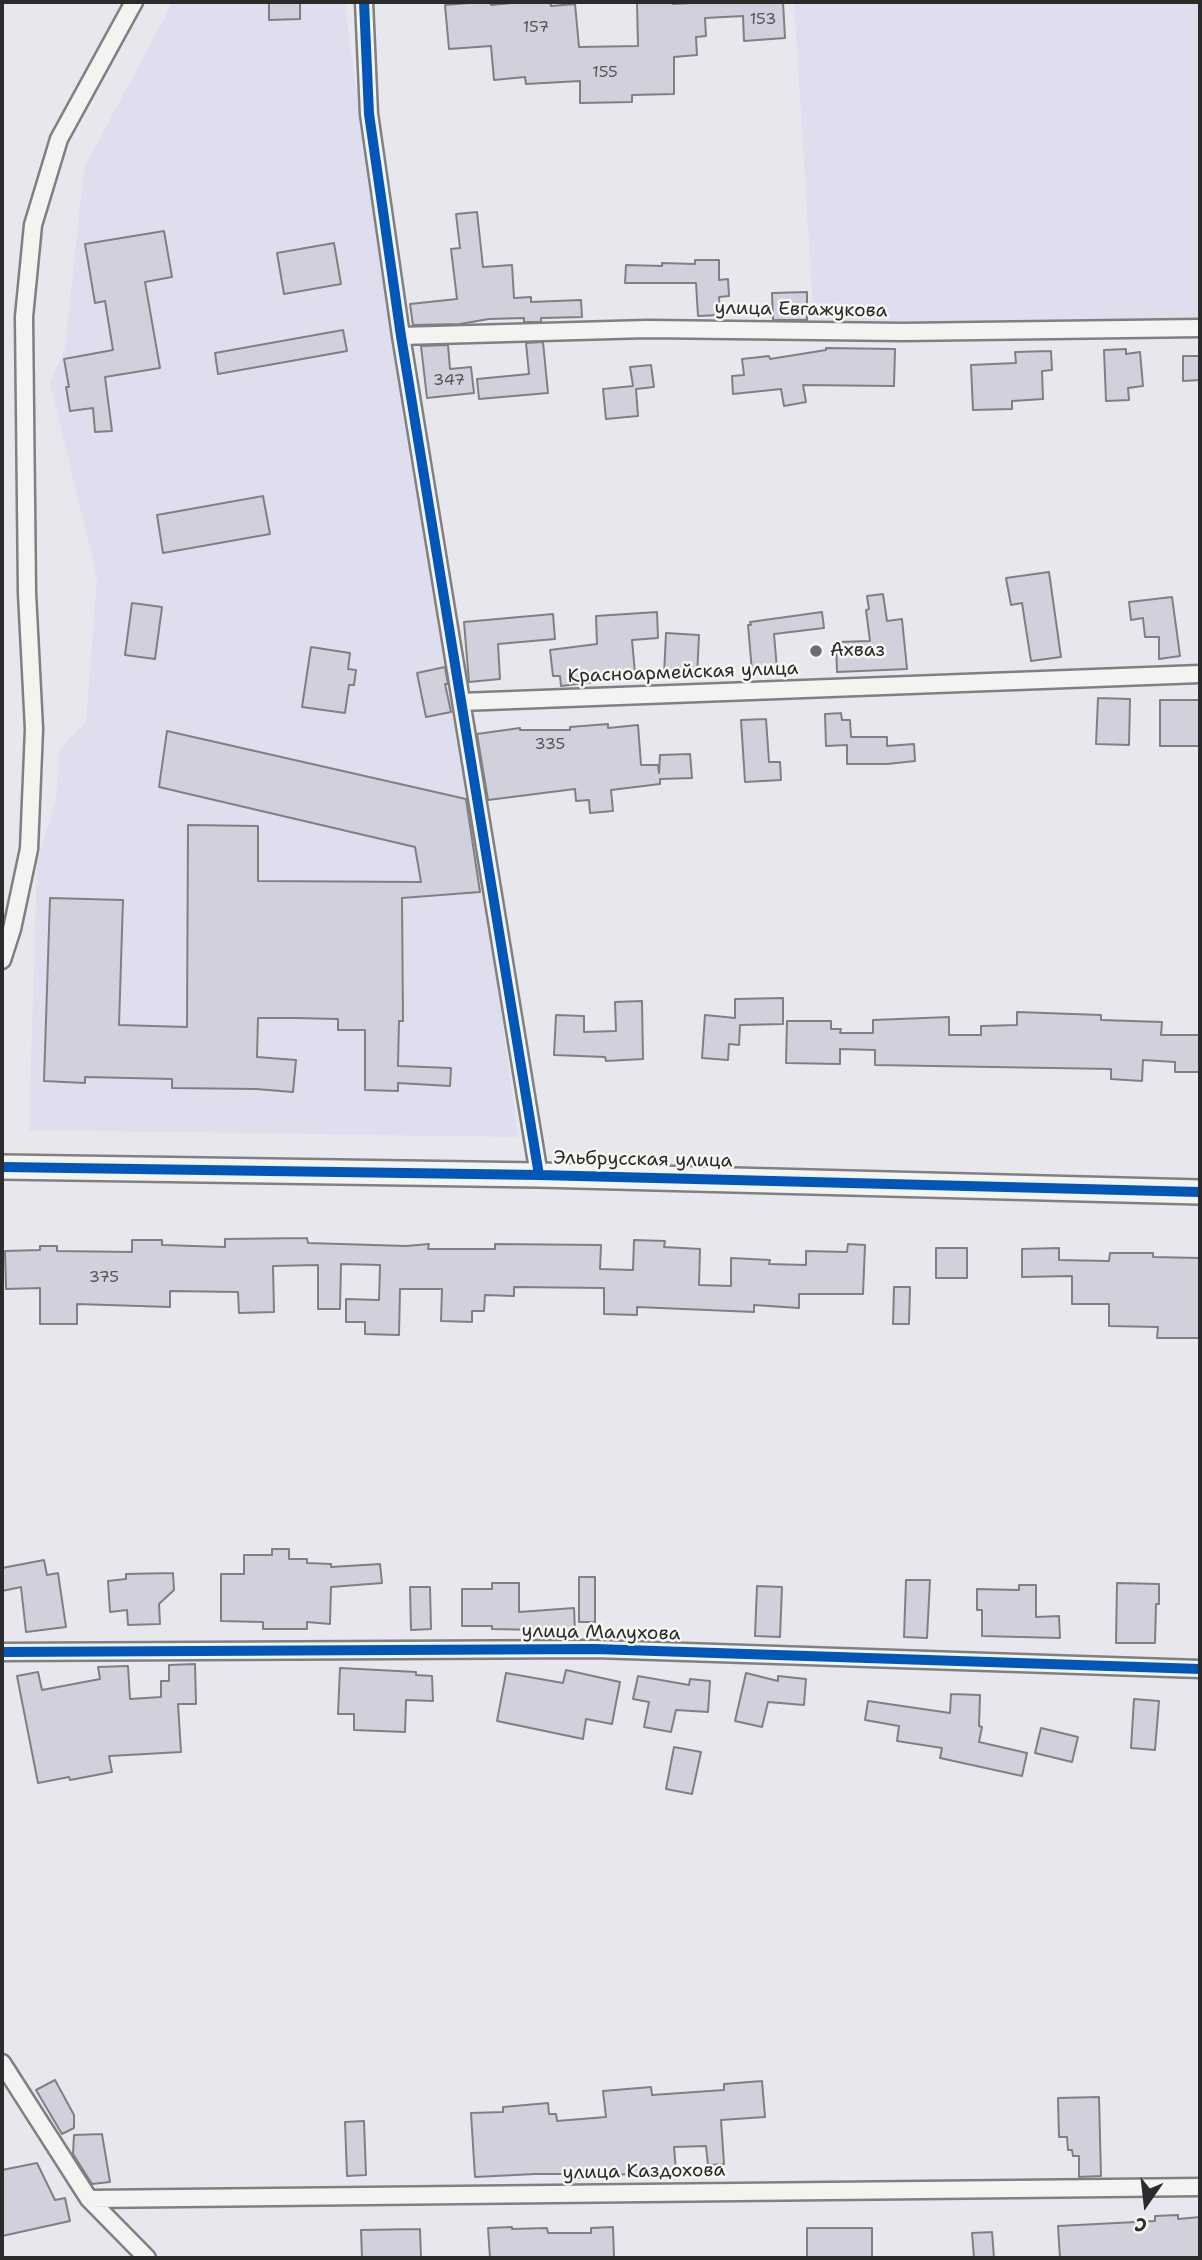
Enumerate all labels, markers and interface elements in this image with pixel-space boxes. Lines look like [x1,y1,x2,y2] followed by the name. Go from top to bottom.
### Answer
[750,10,776,30] house number: 153
[523,18,549,38] house number: 157
[592,63,618,83] house number: 155
[714,297,888,323] street label: улица Евгажукова
[433,371,465,391] house number: 347
[830,640,885,662] place label: Ахваз
[808,643,824,659] marker: Ахваз
[567,658,799,688] street label: Красноармейская улица
[535,735,565,755] house number: 335
[553,1147,733,1173] street label: Эльбрусская улица
[89,1268,119,1288] house number: 375
[521,1620,681,1646] street label: улица Малухова
[562,2159,726,2185] street label: улица Каздохова
[1111,2169,1181,2239] north arrow
[1132,2211,1149,2238] text: С

